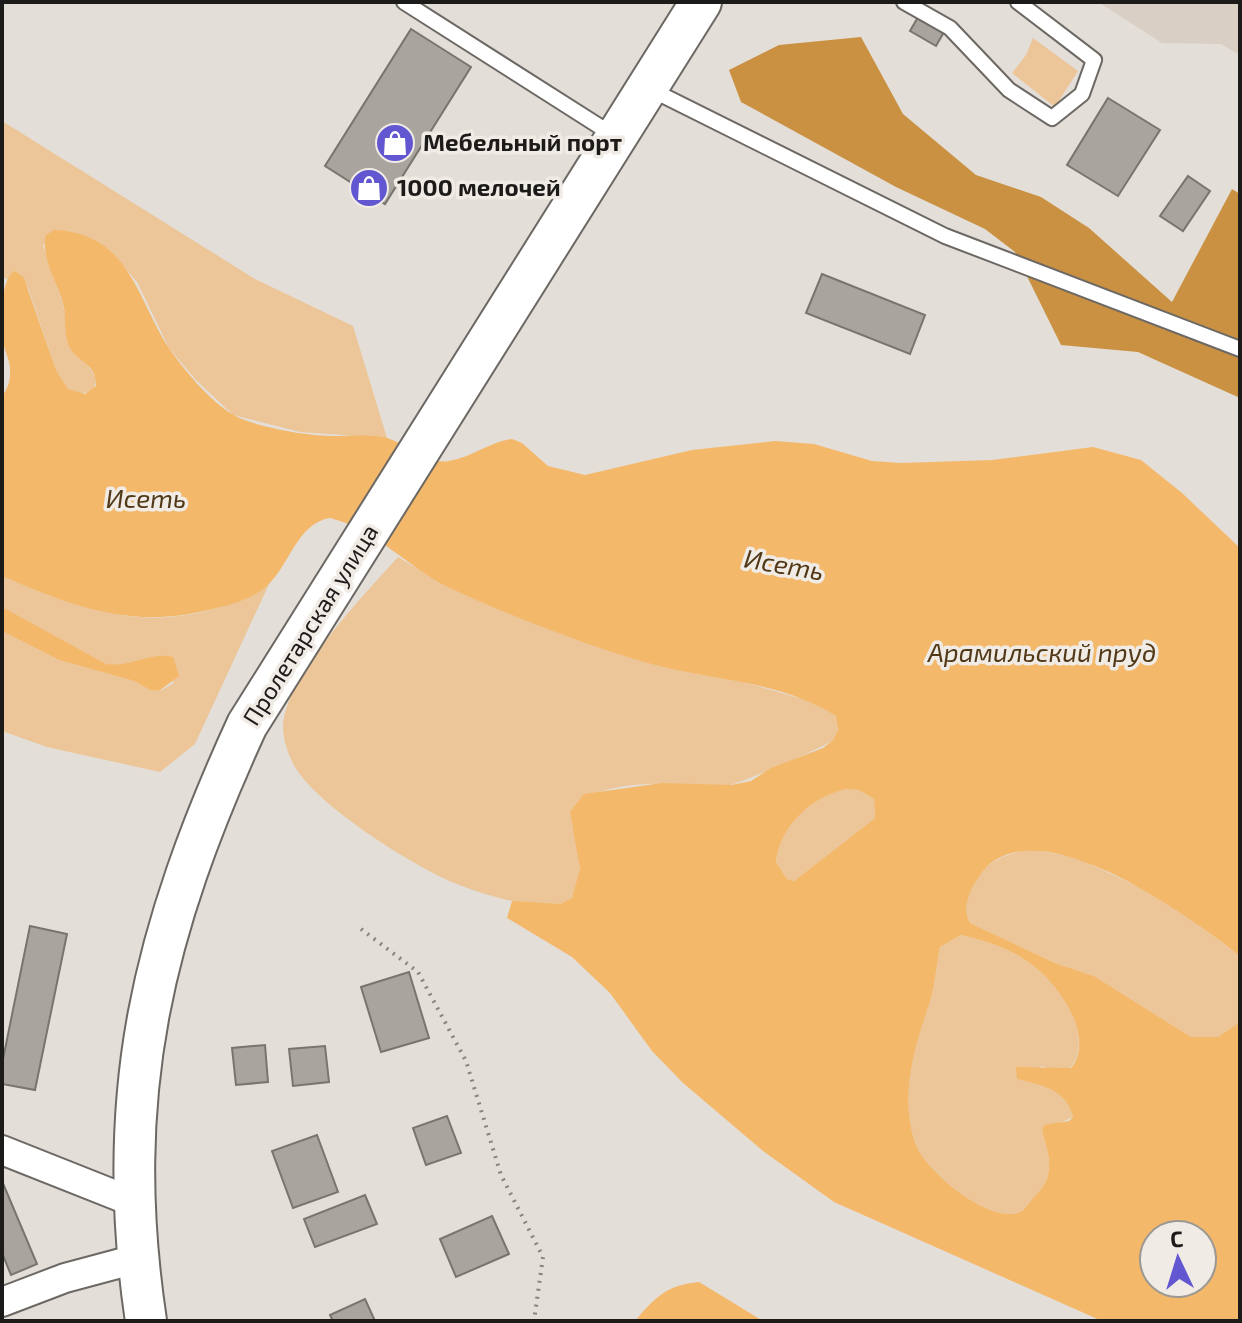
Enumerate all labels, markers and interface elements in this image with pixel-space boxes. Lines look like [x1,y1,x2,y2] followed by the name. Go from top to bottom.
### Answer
[374,122,416,164] shop icon: Мебельный порт
[423,127,622,156] place label: Мебельный порт
[348,167,390,209] shop icon: 1000 мелочей
[397,172,561,201] place label: 1000 мелочей
[106,482,186,513] water label: Исеть
[236,518,384,731] street label: Пролетарская улица
[742,541,827,586] water label: Исеть
[927,636,1156,667] water label: Арамильский пруд
[1138,1219,1218,1299] north arrow
[1169,1225,1184,1251] text: С

